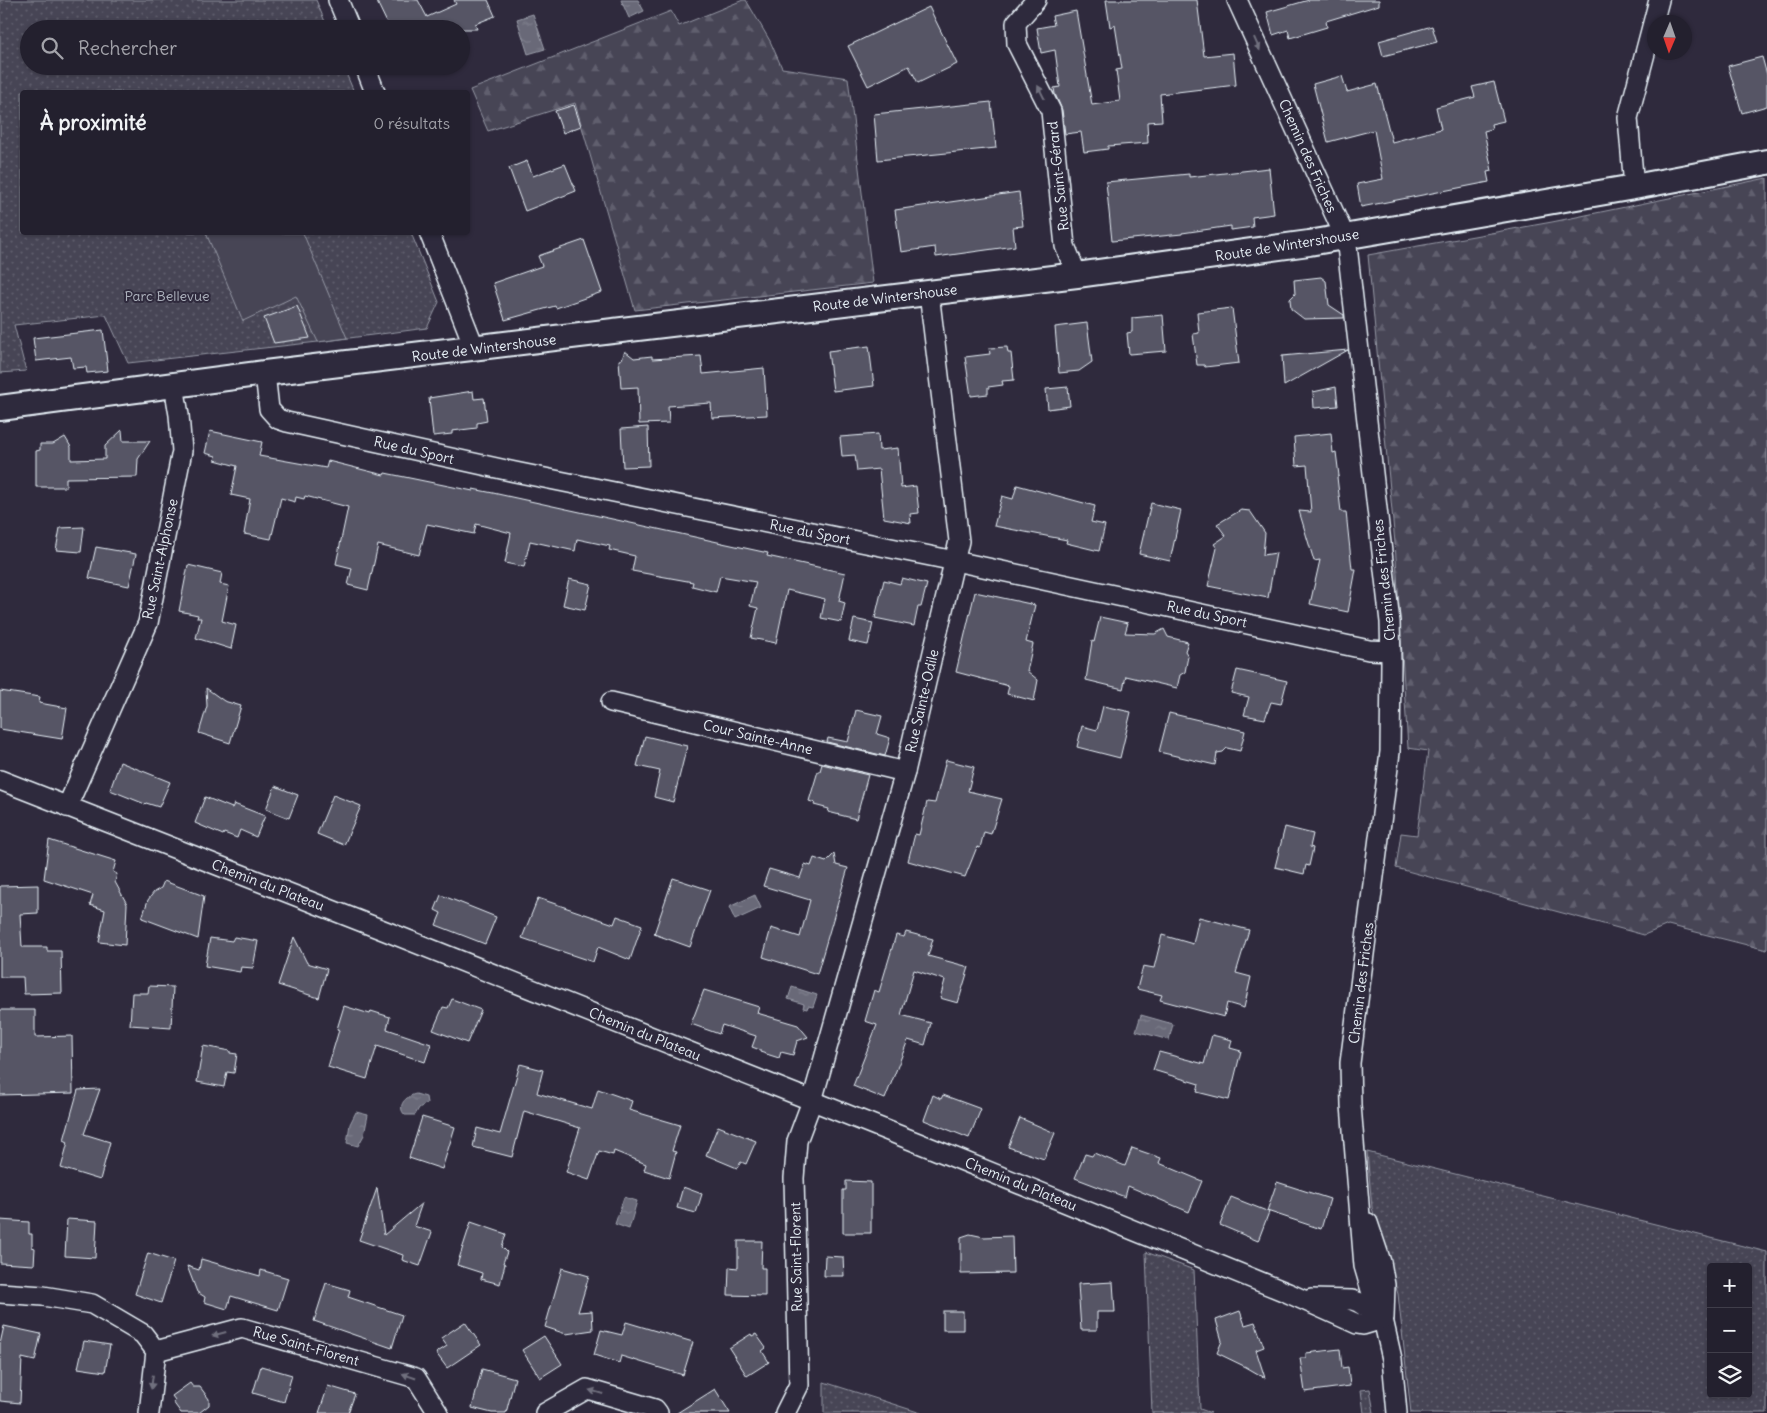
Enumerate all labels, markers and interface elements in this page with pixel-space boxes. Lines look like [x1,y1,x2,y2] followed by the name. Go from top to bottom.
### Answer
[1647,15,1692,60] north arrow
[20,20,470,75] search box
[38,34,66,62] icon: search
[78,36,177,60] text: Rechercher
[1253,37,1261,51] one-way arrow
[1037,85,1045,99] one-way arrow
[1275,96,1341,216] street label: Chemin des Friches
[40,109,147,136] text: À proximité
[374,113,450,133] text: 0 résultats
[1043,120,1073,232] street label: Rue Saint-Gérard
[1214,225,1360,265] street label: Route de Wintershouse
[812,280,958,316] street label: Route de Wintershouse
[124,287,210,305] park label: Parc Bellevue
[411,330,557,366] street label: Route de Wintershouse
[372,432,456,468] street label: Rue du Sport
[138,497,182,621] street label: Rue Saint-Alphonse
[768,515,852,549] street label: Rue du Sport
[1369,518,1399,642] street label: Chemin des Friches
[1165,597,1249,631] street label: Rue du Sport
[901,647,943,755] street label: Rue Sainte-Odile
[701,716,815,758] street label: Cour Sainte-Anne
[209,855,327,915] street label: Chemin du Plateau
[1345,921,1377,1045] street label: Chemin des Friches
[586,1003,704,1065] street label: Chemin du Plateau
[962,1153,1080,1215] street label: Chemin du Plateau
[786,1202,806,1312] street label: Rue Saint-Florent
[1707,1263,1752,1398] map controls
[1707,1263,1752,1308] button: +
[1707,1308,1752,1353] button: −
[251,1322,361,1370] street label: Rue Saint-Florent
[212,1331,227,1339] one-way arrow
[1707,1353,1752,1398] button: layers
[401,1372,416,1380] one-way arrow
[148,1375,156,1391] one-way arrow
[589,1387,604,1395] one-way arrow

